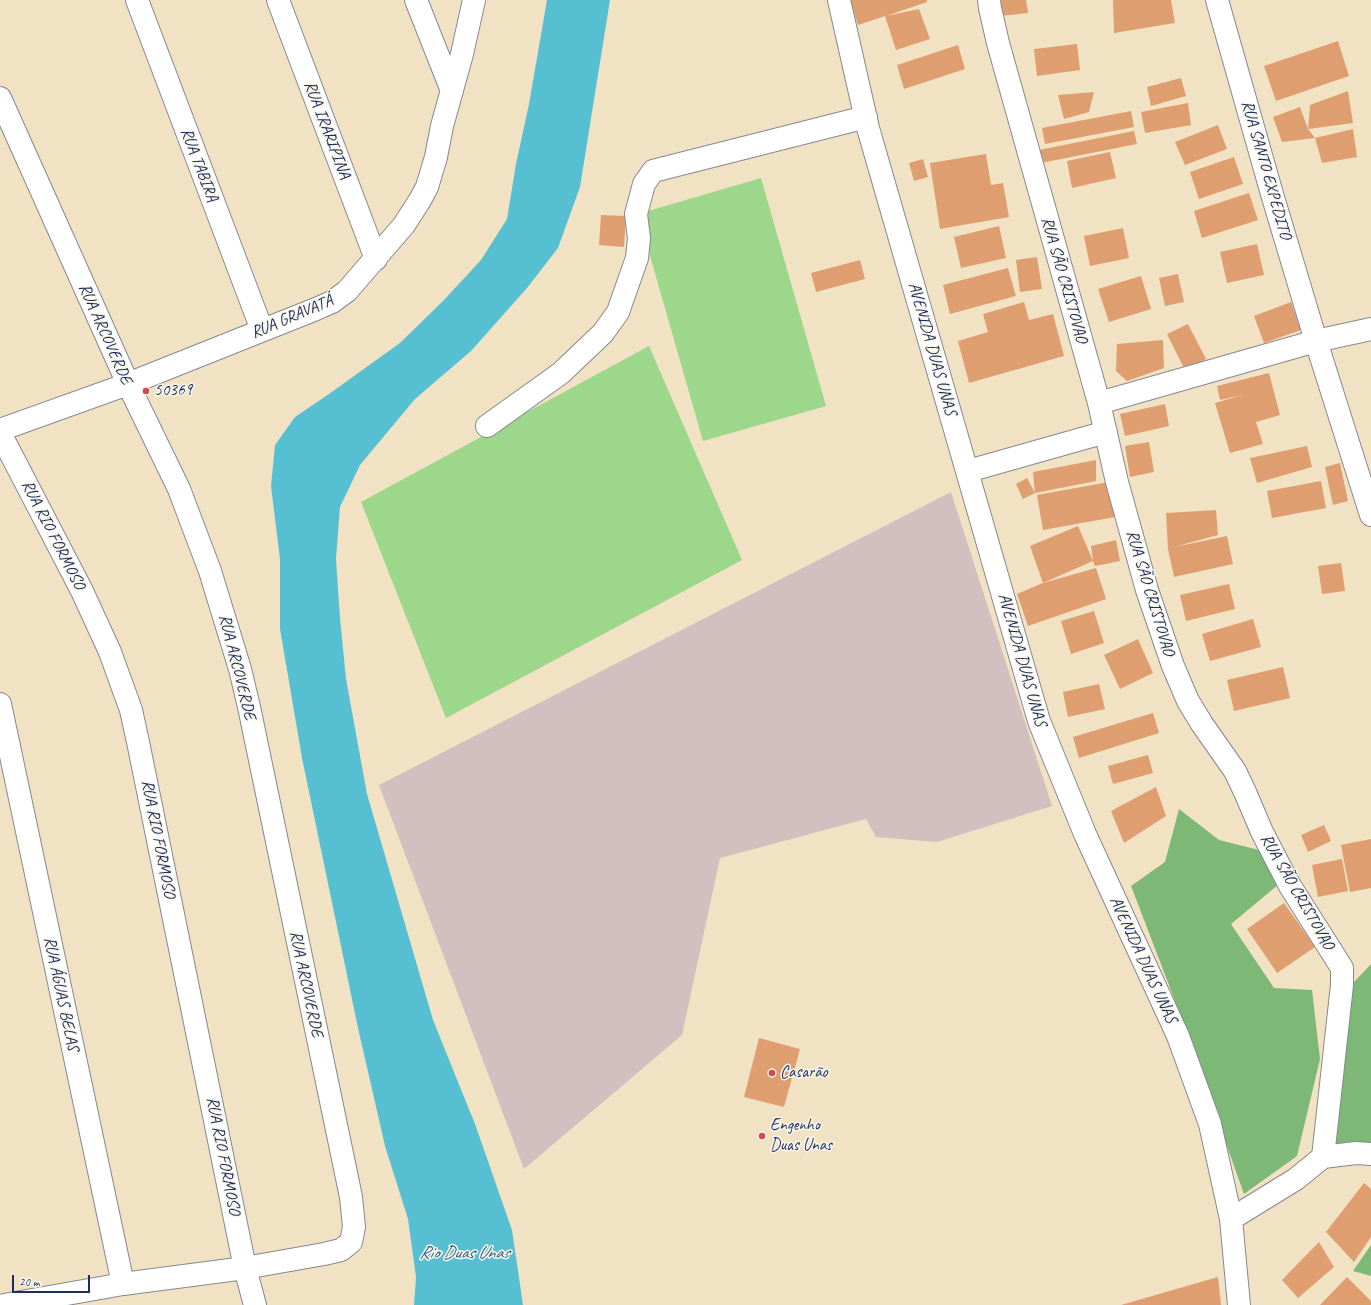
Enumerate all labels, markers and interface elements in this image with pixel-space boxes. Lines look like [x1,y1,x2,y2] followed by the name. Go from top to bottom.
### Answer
[299,78,355,182] street label: RUA IRARIPINA
[1236,98,1296,242] street label: RUA SANTO EXPEDITO
[176,125,222,205] street label: RUA TABIRA
[1036,215,1092,345] street label: RUA SÃO CRISTOVAO
[903,280,961,418] street label: AVENIDA DUAS UNAS
[74,281,136,387] street label: RUA ARCOVERDE
[248,291,336,343] street label: RUA GRAVATÁ
[154,381,192,401] place label: 50369
[141,386,151,396] marker: 50369
[17,477,89,593] street label: RUA RIO FORMOSO
[1121,528,1179,658] street label: RUA SÃO CRISTOVAO
[993,591,1051,729] street label: AVENIDA DUAS UNAS
[214,612,260,722] street label: RUA ARCOVERDE
[137,778,179,900] street label: RUA RIO FORMOSO
[1256,831,1338,953] street label: RUA SÃO CRISTOVAO
[1105,893,1181,1027] street label: AVENIDA DUAS UNAS
[285,929,327,1039] street label: RUA ARCOVERDE
[39,935,83,1053] street label: RUA ÁGUAS BELAS
[780,1063,828,1083] place label: Casarão
[767,1068,777,1078] marker: Casarão
[202,1095,244,1217] street label: RUA RIO FORMOSO
[770,1116,832,1156] place label: Engenho Duas Unas
[757,1131,767,1141] marker: Engenho Duas Unas
[419,1242,509,1264] water label: Rio Duas Unas
[14,1267,92,1293] scale bar
[19,1274,39,1290] text: 20 m

